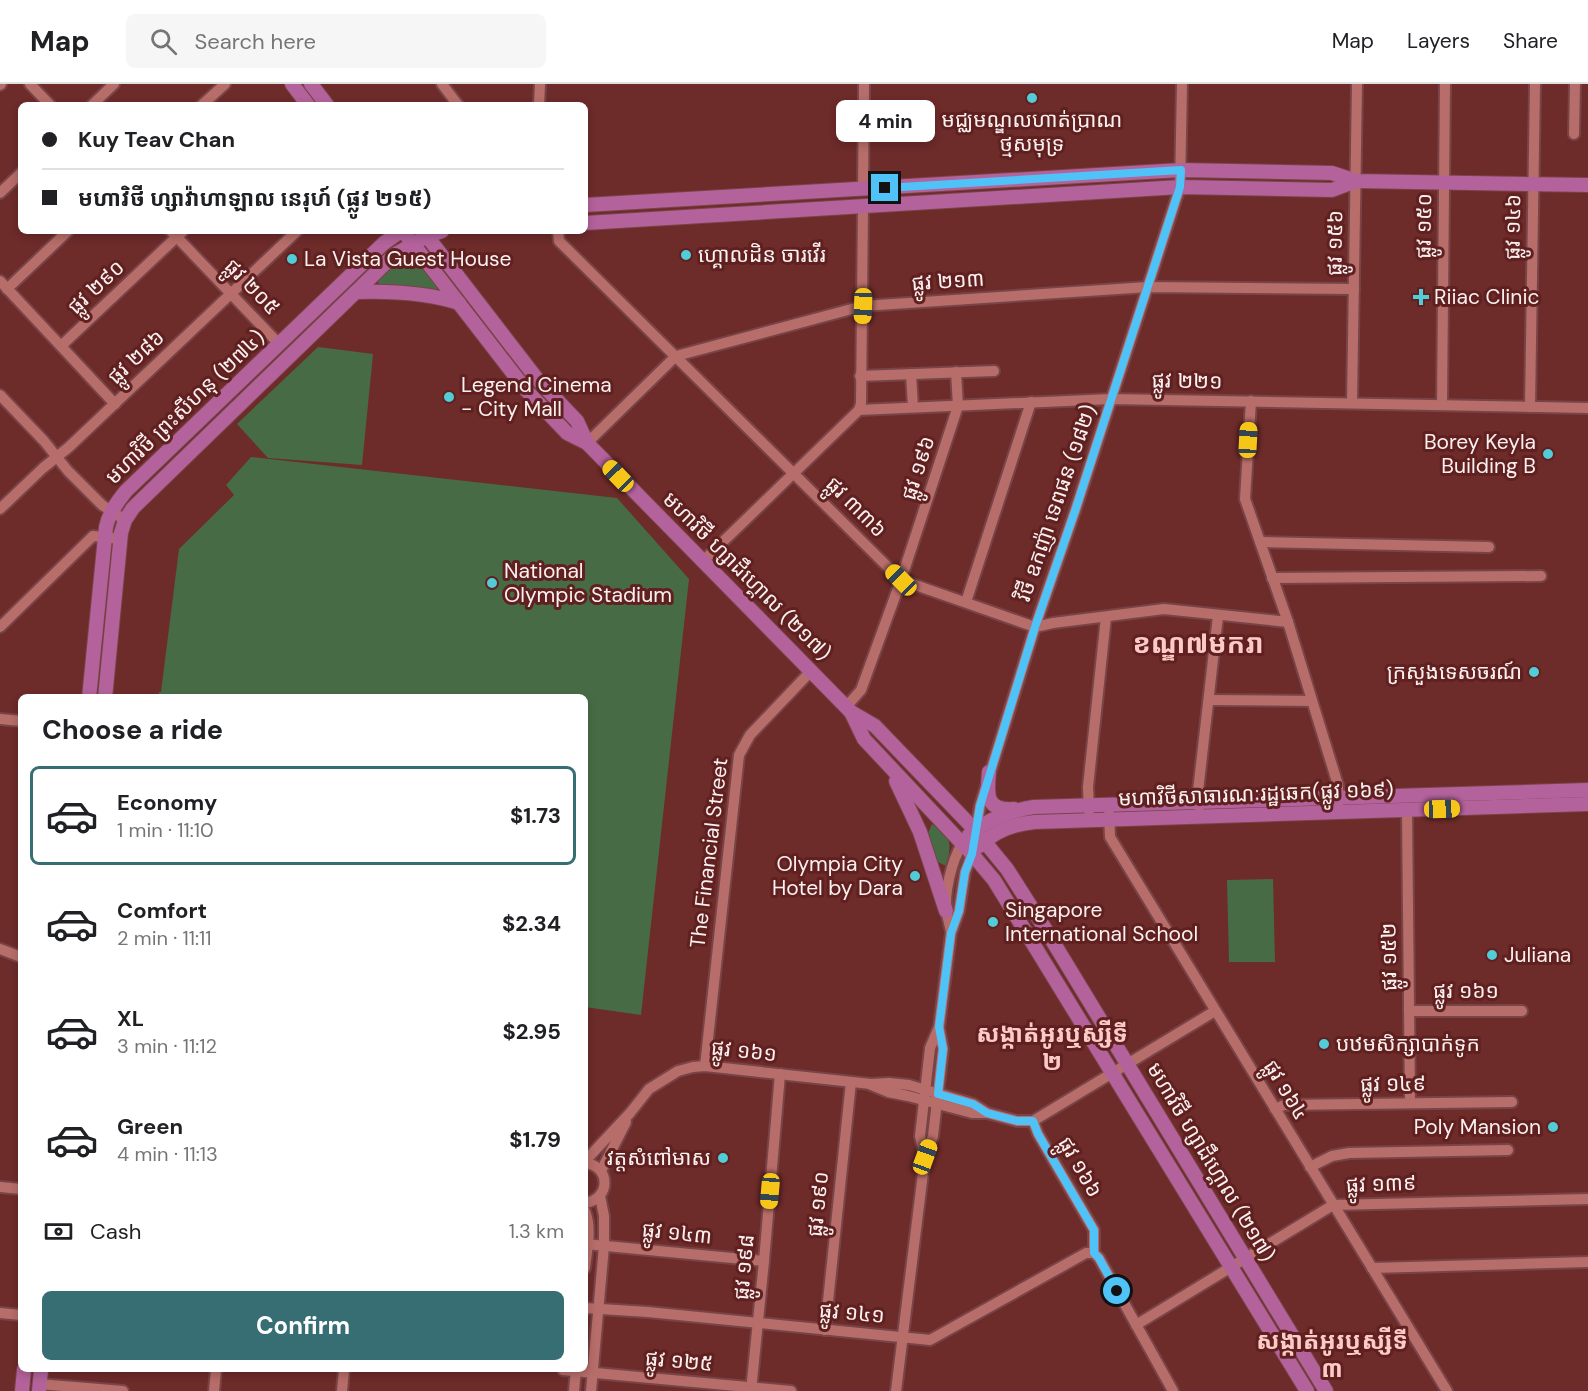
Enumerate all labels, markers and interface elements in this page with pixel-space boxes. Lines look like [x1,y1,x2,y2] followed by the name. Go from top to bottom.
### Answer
[126,14,546,68] search box
[30,23,90,60] text: Map
[147,25,180,58] icon: search
[195,27,316,56] text: Search here
[1332,27,1374,55] text: Map
[1407,27,1470,55] text: Layers
[1503,27,1558,55] text: Share
[1025,91,1039,105] marker: មជ្ឈមណ្ឌលហាត់ប្រាណ ថ្មសមុទ្រ
[836,101,934,143] callout: 4 min
[942,106,1122,158] place label: មជ្ឈមណ្ឌលហាត់ប្រាណ ថ្មសមុទ្រ
[858,108,913,134] text: 4 min
[78,125,235,154] text: Kuy Teav Chan
[871,174,898,201] route end
[78,184,432,213] text: មហាវិថី ហ្សាវ៉ាហាឡាល នេរុហ៍ (ផ្លូវ ២១៥)
[1409,193,1444,259] street label: ផ្លូវ ១៥០
[1498,194,1533,260] street label: ផ្លូវ ១៤៦
[1320,210,1355,276] street label: ផ្លូវ ១៥៦
[698,241,826,269] place label: ហ្គោលដិន ចារវើរ
[304,245,512,273] place label: La Vista Guest House
[679,248,693,262] marker: ហ្គោលដិន ចារវើរ
[285,252,299,266] marker: La Vista Guest House
[62,253,134,324] street label: ផ្លូវ ២៩០
[214,253,286,325] street label: ផ្លូវ ២០៥
[911,264,986,303] street label: ផ្លូវ ២១៣
[1434,283,1539,311] place label: Riiac Clinic
[853,288,873,324] car
[1412,288,1430,306] marker: Riiac Clinic
[102,323,174,394] street label: ផ្លូវ ២៨៦
[99,324,271,490] street label: មហាវិថី ព្រះសីហនុ (២៧៤)
[1151,366,1223,401] street label: ផ្លូវ ២២១
[461,371,612,423] place label: Legend Cinema - City Mall
[442,390,456,404] marker: Legend Cinema - City Mall
[1009,401,1103,606] street label: វិថី ឧកញ៉ា ទេពផន (១៨២)
[1238,422,1258,458] car
[1424,428,1536,480] place label: Borey Keyla Building B
[895,432,946,505] street label: ផ្លូវ ១៩៦
[1541,447,1555,461] marker: Borey Keyla Building B
[599,457,637,495] car
[816,470,893,547] street label: ផ្លូវ ៣៣៦
[657,486,837,666] street label: មហាវិថី ហ្សាដឹហ្គោល (២១៧)
[504,557,672,609] place label: National Olympic Stadium
[882,561,920,599] car
[485,576,499,590] marker: National Olympic Stadium
[1132,626,1264,661] district label: ខណ្ឌ៧មករា
[1387,658,1522,686] place label: ក្រសួងទេសចរណ៍
[1527,665,1541,679] marker: ក្រសួងទេសចរណ៍
[42,712,223,747] text: Choose a ride
[683,756,735,950] street label: The Financial Street
[1118,775,1394,818] street label: មហាវិថីសាធារណៈរដ្ឋឆេក(ផ្លូវ ១៦៩)
[117,788,217,817] text: Economy
[45,789,99,843] icon: car
[1424,799,1460,819] car
[510,801,561,830] text: $1.73
[117,817,214,843] text: 1 min · 11:10
[772,850,903,902] place label: Olympia City Hotel by Dara
[908,869,922,883] marker: Olympia City Hotel by Dara
[117,896,207,925] text: Comfort
[1005,896,1198,948] place label: Singapore International School
[45,897,99,951] icon: car
[502,909,561,938] text: $2.34
[986,915,1000,929] marker: Singapore International School
[1374,923,1409,991] street label: ផ្លូវ ១៥២
[117,925,212,951] text: 2 min · 11:11
[1504,941,1571,969] place label: Juliana
[1485,948,1499,962] marker: Juliana
[1433,977,1499,1010] street label: ផ្លូវ ១៦១
[117,1004,144,1033] text: XL
[45,1005,99,1059] icon: car
[502,1017,561,1046] text: $2.95
[976,1018,1128,1077] district label: សង្កាត់អូរឬស្សីទី ២
[1336,1030,1480,1058] place label: បឋមសិក្សាបាក់ទូក
[117,1033,217,1059] text: 3 min · 11:12
[709,1034,778,1074] street label: ផ្លូវ ១៦១
[1317,1037,1331,1051] marker: បឋមសិក្សាបាក់ទូក
[1253,1055,1315,1128] street label: ផ្លូវ ១៦៤
[1140,1057,1282,1267] street label: មហាវិថី ហ្សាដឹហ្គោល (២១៧)
[1360,1069,1426,1104] street label: ផ្លូវ ១៤៩
[117,1112,183,1141] text: Green
[45,1113,99,1167] icon: car
[1414,1113,1541,1141] place label: Poly Mansion
[1546,1120,1560,1134] marker: Poly Mansion
[509,1125,561,1154] text: $1.79
[1047,1132,1109,1205] street label: ផ្លូវ ១៦៦
[910,1137,940,1177] car
[117,1141,218,1167] text: 4 min · 11:13
[607,1144,711,1172] place label: វត្តសំពៅមាស
[716,1151,730,1165] marker: វត្តសំពៅមាស
[1345,1169,1417,1204] street label: ផ្លូវ ១៣៩
[801,1170,841,1239] street label: ផ្លូវ ១៩០
[759,1172,781,1210] car
[42,1215,75,1248] icon: cash
[640,1215,714,1256] street label: ផ្លូវ ១៤៣
[90,1217,141,1246] text: Cash
[509,1218,564,1244] text: 1.3 km
[727,1233,766,1301] street label: ផ្លូវ ១៩៨
[1103,1277,1130,1304] route start
[42,1291,564,1360] button: Confirm
[818,1296,886,1335] street label: ផ្លូវ ១៤១
[1256,1325,1408,1384] district label: សង្កាត់អូរឬស្សីទី ៣
[643,1344,714,1383] street label: ផ្លូវ ១២៥

